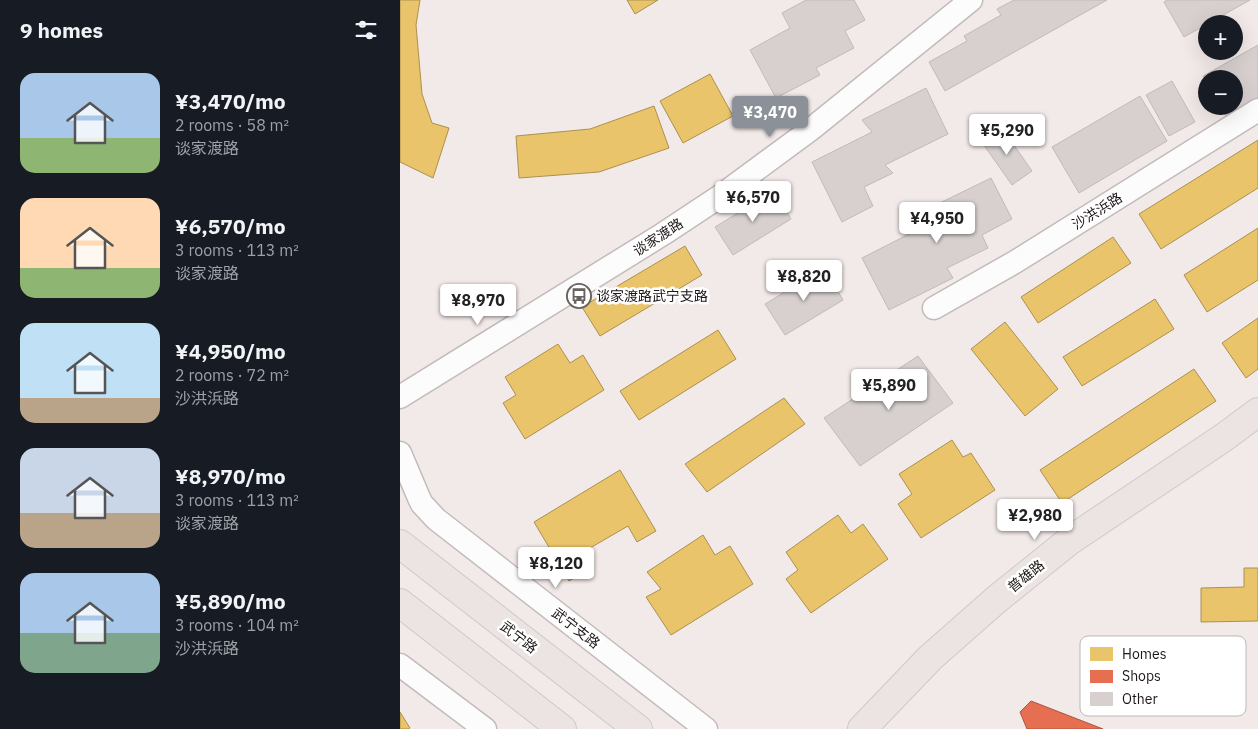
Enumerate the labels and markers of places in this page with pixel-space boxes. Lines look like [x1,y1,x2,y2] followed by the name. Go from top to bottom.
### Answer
[729,96,811,138] pin: ¥3,470
[966,114,1048,156] pin: ¥5,290
[712,180,794,223] pin: ¥6,570
[896,202,978,244] pin: ¥4,950
[763,260,845,302] pin: ¥8,820
[566,283,592,309] bus stop icon: 谈家渡路武宁支路
[437,284,519,326] pin: ¥8,970
[596,287,708,305] place label: 谈家渡路武宁支路
[848,368,930,411] pin: ¥5,890
[994,498,1076,541] pin: ¥2,980
[515,546,597,589] pin: ¥8,120

